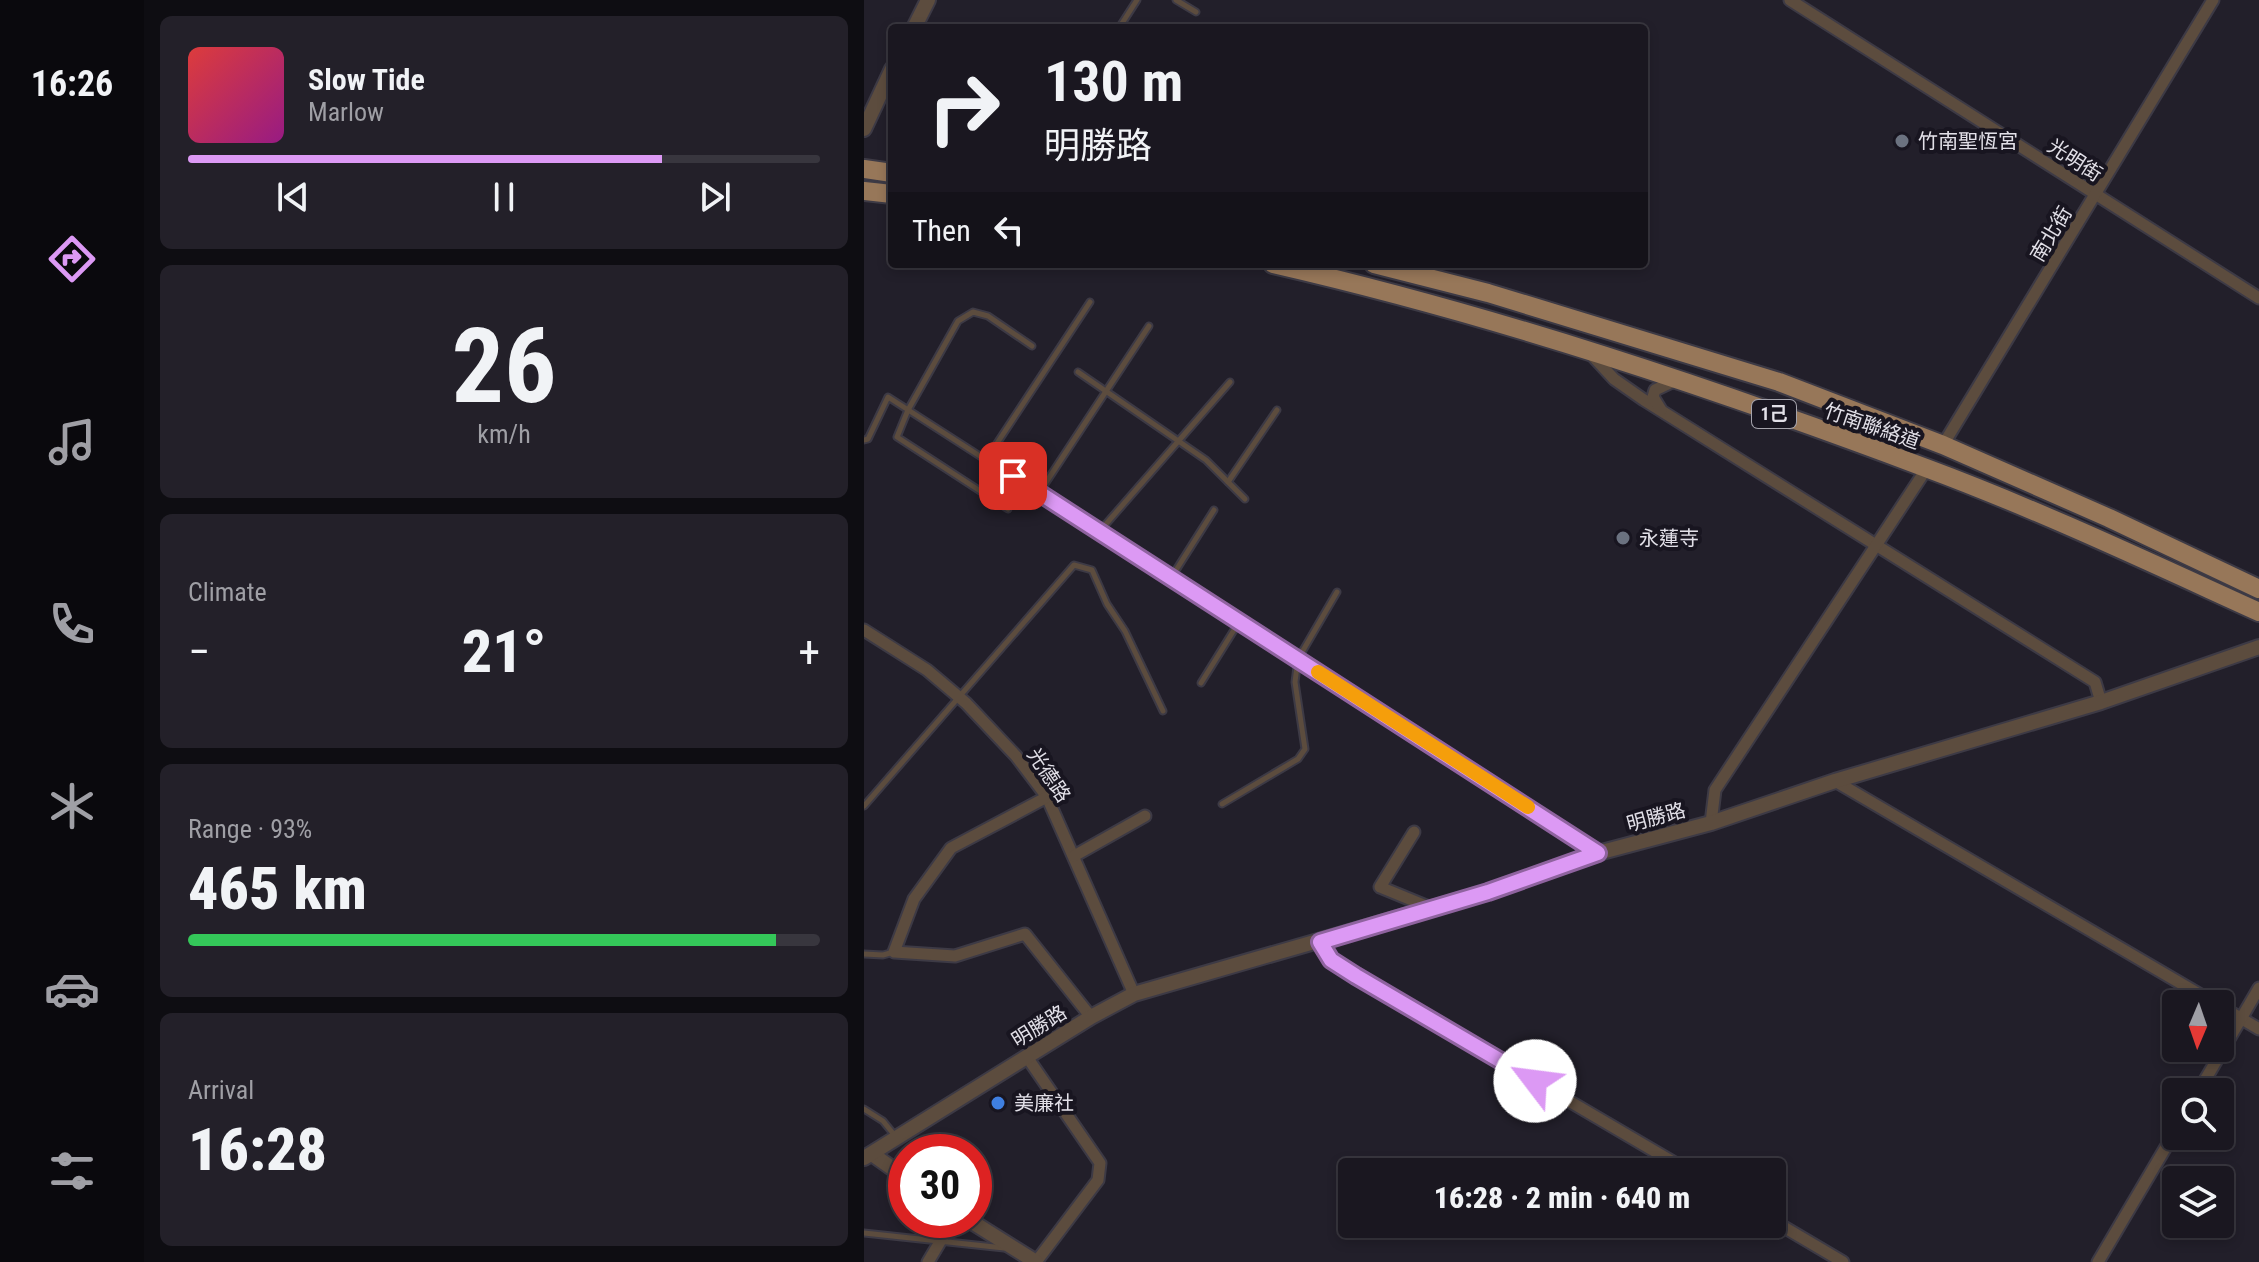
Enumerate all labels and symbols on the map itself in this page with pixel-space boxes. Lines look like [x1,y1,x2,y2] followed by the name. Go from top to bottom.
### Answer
[1918,129,2018,153] place label: 竹南聖恆宮
[1893,132,1911,150] marker: 竹南聖恆宮
[2043,134,2107,186] street label: 光明街
[2025,202,2077,266] street label: 南北街
[1821,398,1923,454] street label: 竹南聯絡道
[1752,400,1796,428] road number: 1己
[979,442,1047,510] pin
[1639,526,1699,550] place label: 永蓮寺
[1614,529,1632,547] marker: 永蓮寺
[1022,743,1076,807] street label: 光德路
[1624,798,1688,836] street label: 明勝路
[2162,990,2234,1062] north arrow
[1007,1000,1071,1052] street label: 明勝路
[1493,1039,1577,1123] position arrow
[1014,1091,1074,1115] place label: 美廉社
[989,1094,1007,1112] marker: 美廉社
[888,1134,992,1238] speed limit sign: 30

